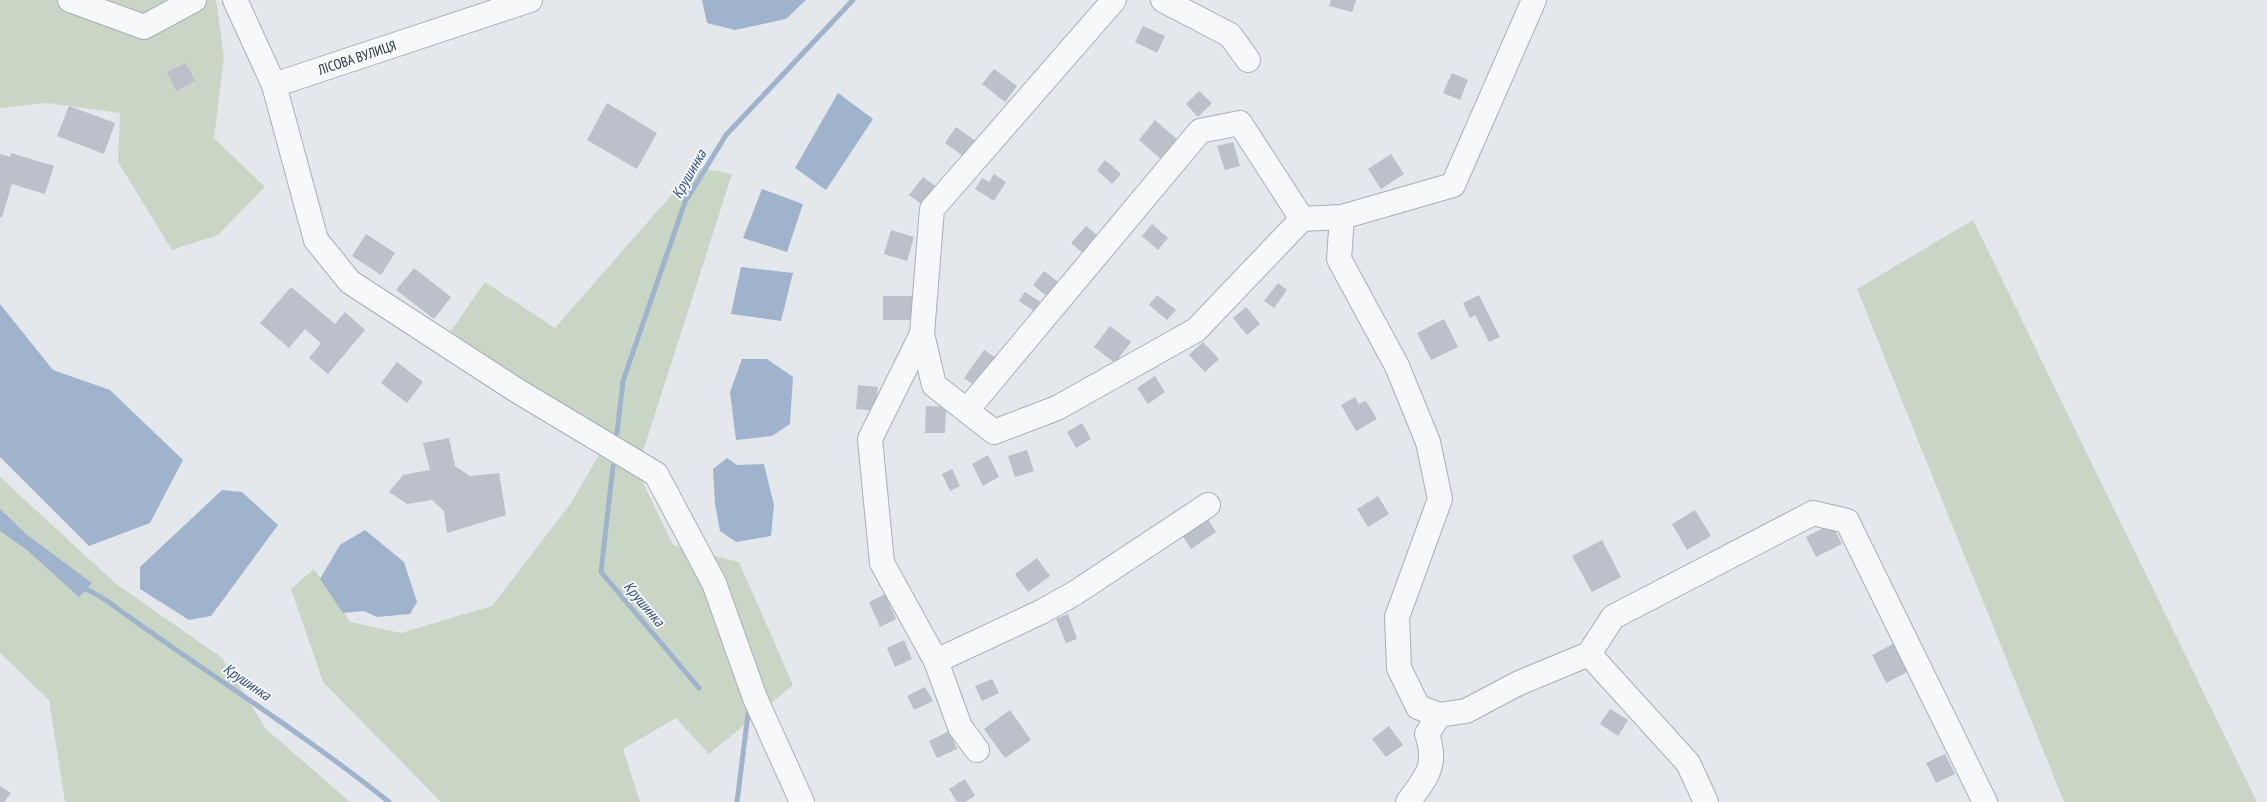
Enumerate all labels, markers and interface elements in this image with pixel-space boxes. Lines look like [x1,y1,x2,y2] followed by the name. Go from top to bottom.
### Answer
[315,36,399,79] street label: ЛІСОВА ВУЛИЦЯ
[667,145,711,202] water label: Крушинка
[620,577,669,631] water label: Крушинка
[220,659,275,705] water label: Крушинка

